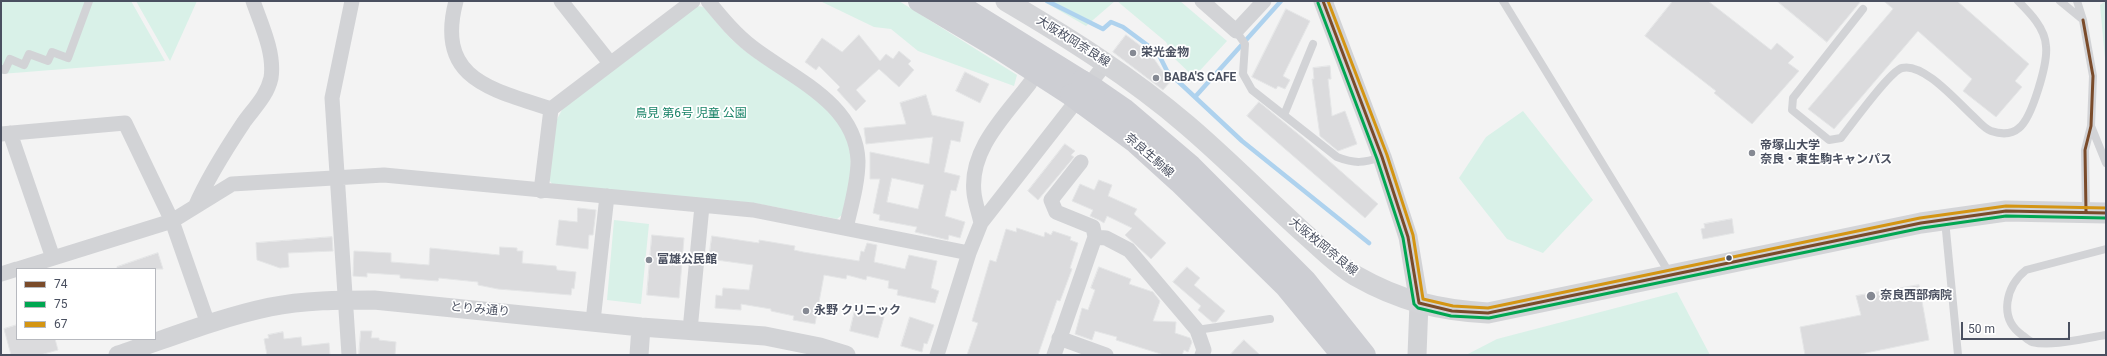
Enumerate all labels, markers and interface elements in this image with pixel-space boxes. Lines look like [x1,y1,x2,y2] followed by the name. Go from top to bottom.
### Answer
[1034,14,1112,70] street label: 大阪枚岡奈良線
[1141,46,1189,60] place label: 栄光金物
[1128,48,1138,58] marker: 栄光金物
[1164,71,1236,85] place label: BABA'S CAFE
[1151,73,1161,83] marker: BABA'S CAFE
[635,107,747,121] park label: 鳥見 第6号 児童 公園
[1122,131,1176,181] street label: 奈良生駒線
[1760,139,1892,167] place label: 帝塚山大学 奈良・東生駒キャンパス
[1747,148,1757,158] marker: 帝塚山大学 奈良・東生駒キャンパス
[1286,215,1360,279] street label: 大阪枚岡奈良線
[657,253,717,267] place label: 富雄公民館
[1724,253,1734,263] unlabelled marker
[644,255,654,265] marker: 富雄公民館
[16,268,156,340] legend
[54,277,68,291] text: 74
[1880,289,1952,303] place label: 奈良西部病院
[1865,290,1877,302] marker: 奈良西部病院
[54,297,68,311] text: 75
[449,300,511,320] street label: とりみ通り
[814,304,901,318] place label: 永野 クリニック
[801,306,811,316] marker: 永野 クリニック
[1963,314,2072,340] scale bar
[54,317,68,331] text: 67
[1968,322,1995,336] text: 50 m

